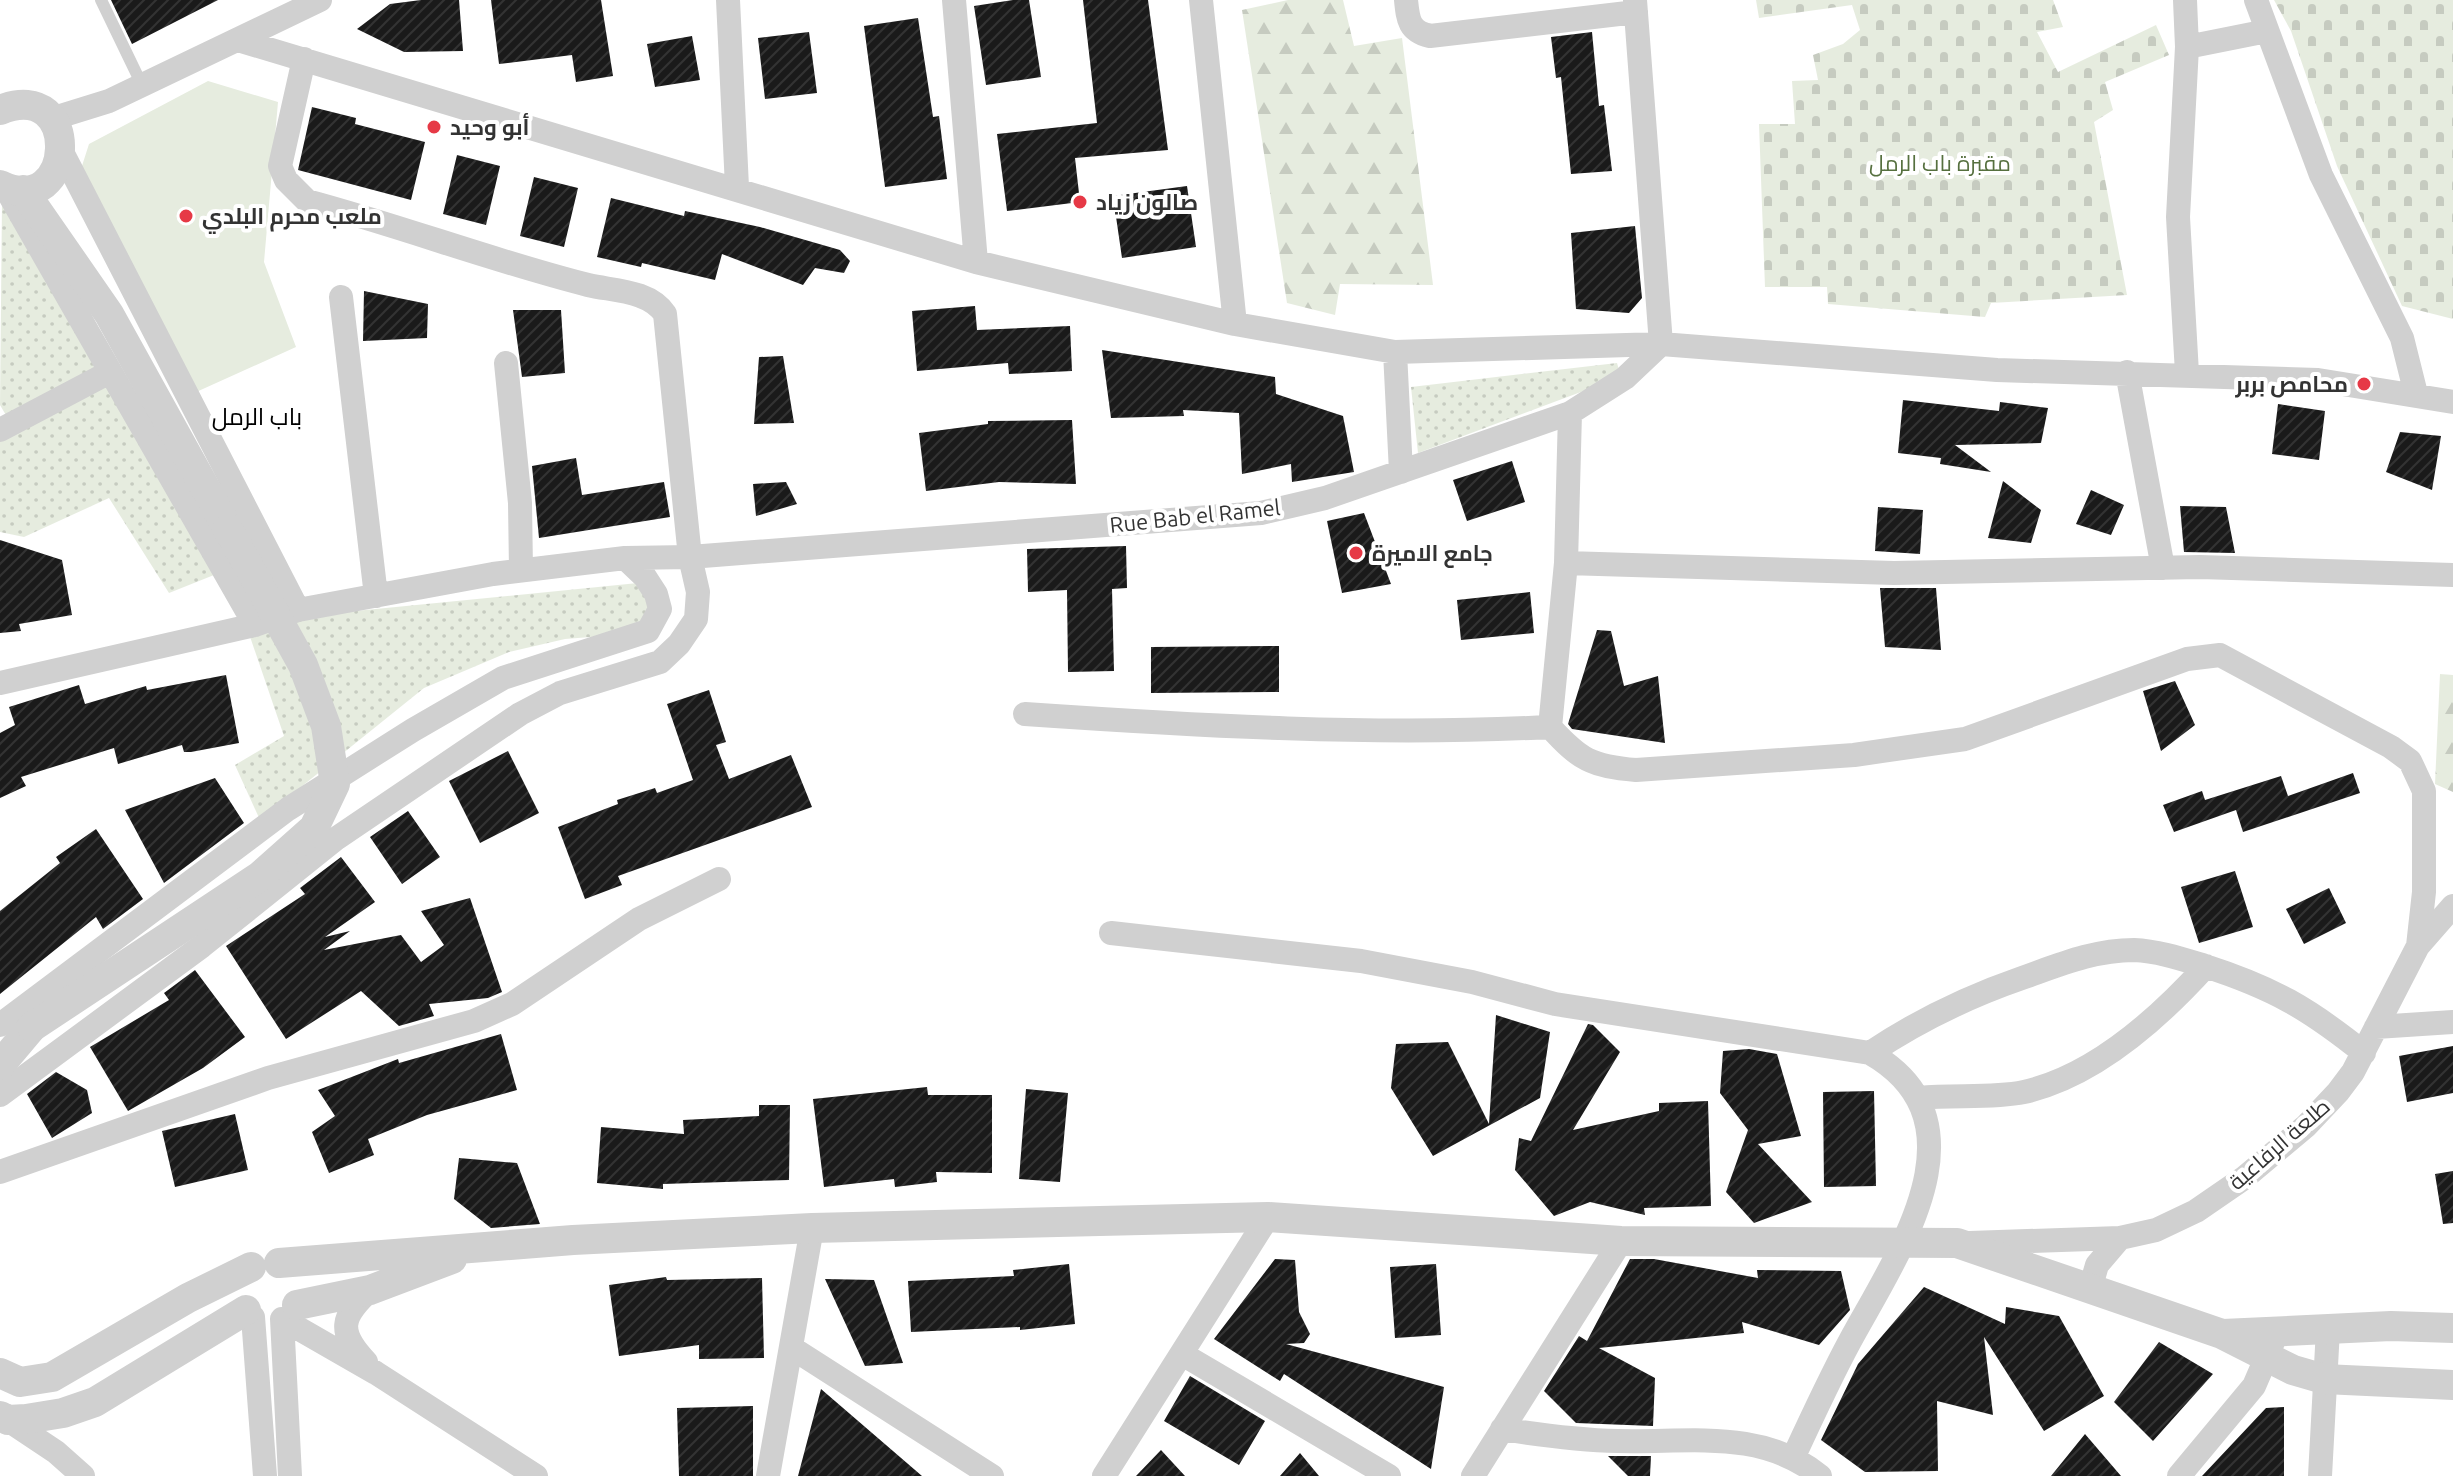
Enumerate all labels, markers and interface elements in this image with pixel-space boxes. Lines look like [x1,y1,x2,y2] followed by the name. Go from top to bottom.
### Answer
[450,113,530,141] place label: أبو وحيد
[425,118,443,136] marker: أبو وحيد
[1869,150,2011,177] park label: مقبرة باب الرمل
[1096,189,1198,216] place label: صالون زياد
[1071,193,1089,211] marker: صالون زياد
[202,203,382,234] place label: ملعب محرم البلدي
[177,207,195,225] marker: ملعب محرم البلدي
[2234,371,2348,398] place label: محامص بربر
[2355,375,2373,393] marker: محامص بربر
[212,403,302,431] district label: باب الرمل
[1108,494,1282,537] street label: Rue Bab el Ramel
[1372,540,1493,568] place label: جامع الاميرة
[1347,544,1365,562] marker: جامع الاميرة
[2223,1093,2335,1195] street label: طلعة الرفاعية

